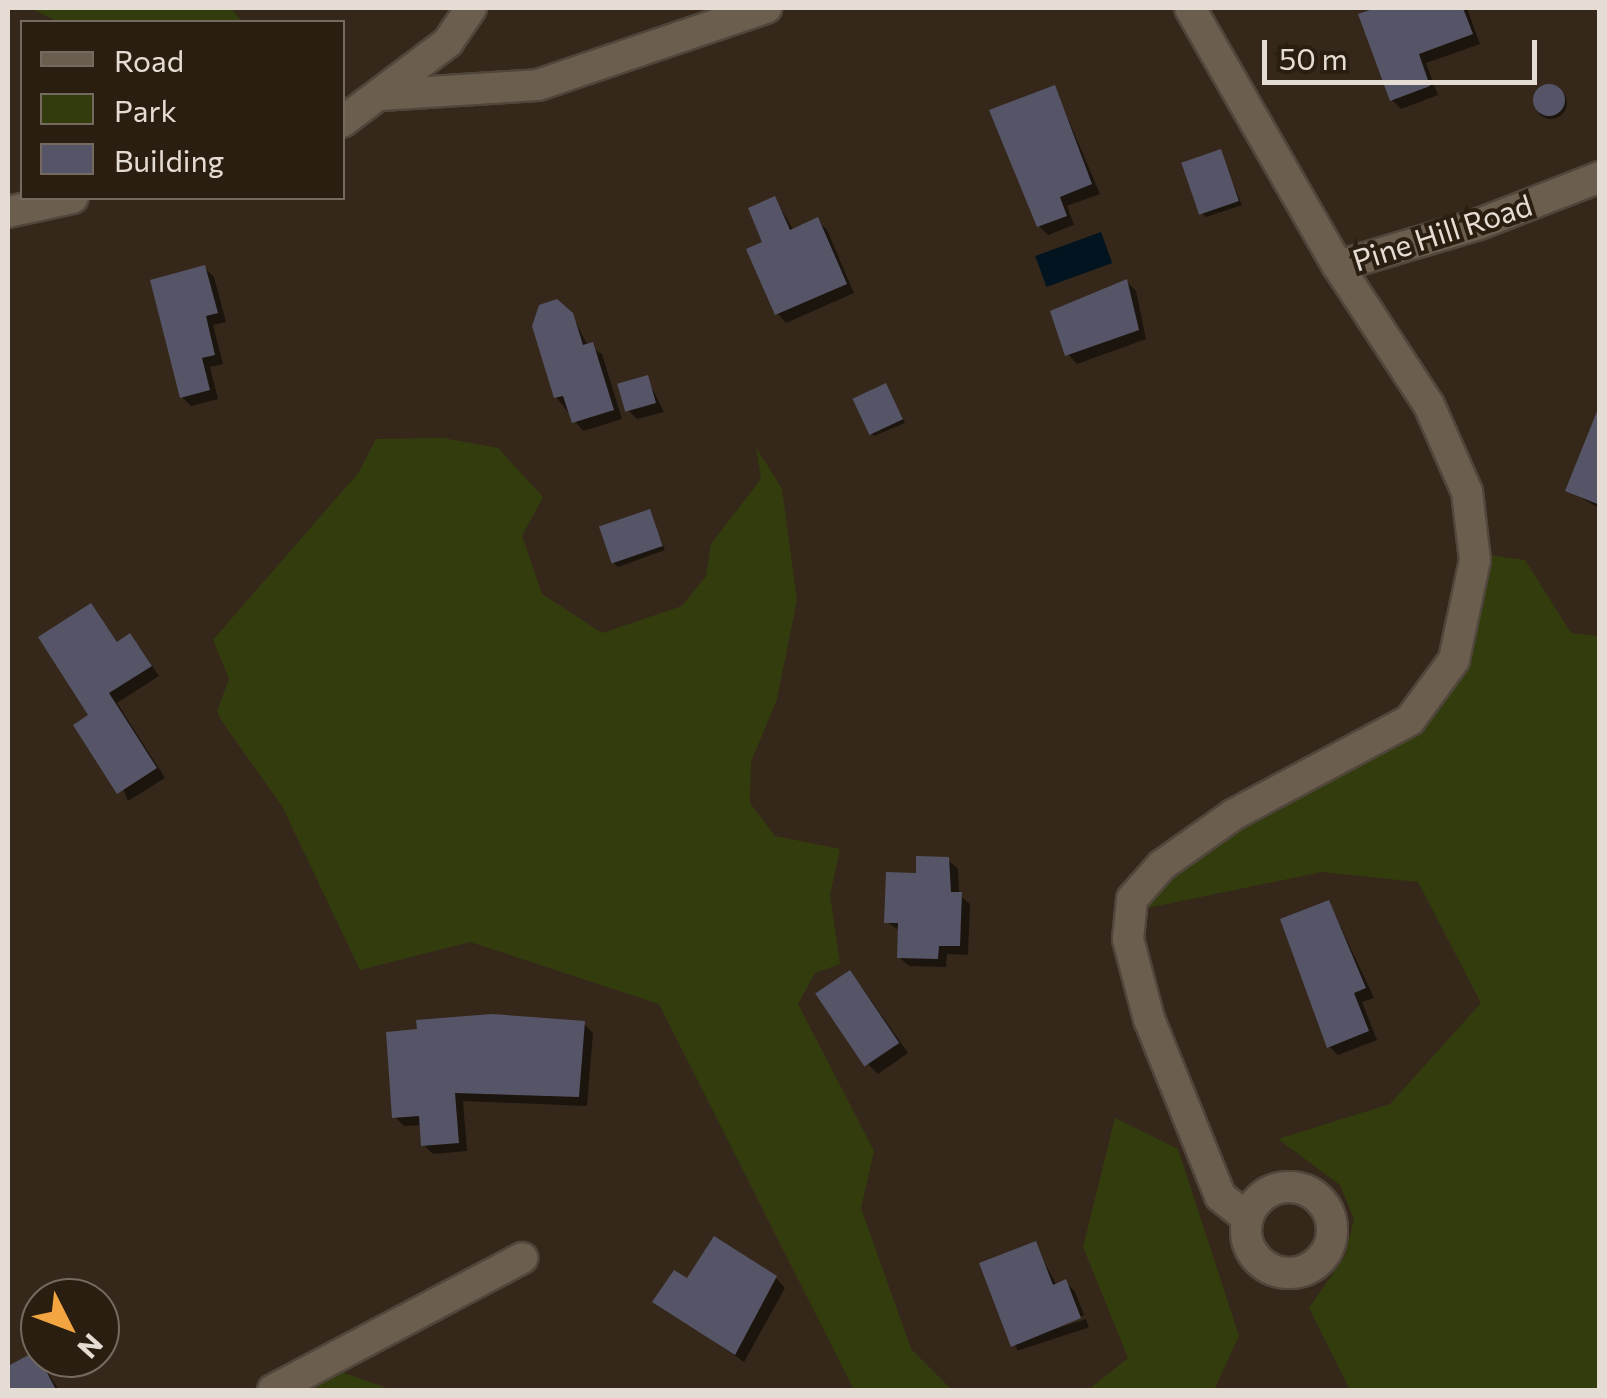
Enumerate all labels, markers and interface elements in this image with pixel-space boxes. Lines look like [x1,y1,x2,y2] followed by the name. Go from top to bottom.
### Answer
[20,20,345,200] legend
[1267,20,1542,82] scale bar
[1279,39,1348,76] text: 50 m
[114,41,184,78] text: Road
[114,91,177,128] text: Park
[114,141,224,178] text: Building
[1348,186,1536,278] street label: Pine Hill Road
[20,1278,120,1378] north arrow
[71,1328,110,1366] text: N

